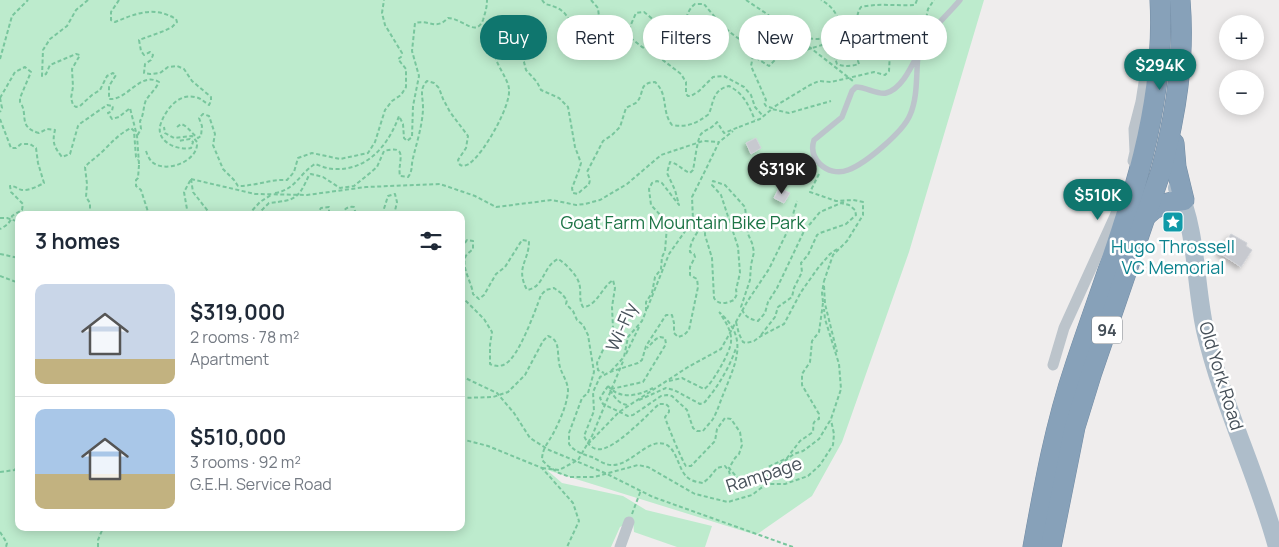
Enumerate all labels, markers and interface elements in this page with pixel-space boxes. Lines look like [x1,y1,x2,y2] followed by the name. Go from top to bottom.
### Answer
[480,15,547,60] chip: Buy
[557,15,633,60] chip: Rent
[643,15,729,60] chip: Filters
[739,15,811,60] chip: New
[821,15,947,60] chip: Apartment
[1219,15,1264,115] map controls
[1219,15,1264,60] button: +
[1125,48,1195,91] pin: $294K
[1135,54,1185,76] text: $294K
[1219,70,1264,115] button: −
[747,152,817,195] pin: $319K
[759,158,805,180] text: $319K
[1063,178,1133,221] pin: $510K
[1074,184,1122,206] text: $510K
[560,210,807,234] park label: Goat Farm Mountain Bike Park
[1161,210,1185,234] place icon: Hugo Throssell VC Memorial
[35,227,120,255] text: 3 homes
[417,227,445,255] icon: filters
[1111,234,1235,279] place label: Hugo Throssell VC Memorial
[190,298,285,326] text: $319,000
[600,298,643,355] street label: Wi-Fly
[75,304,135,364] icon: home
[1092,316,1122,344] road number: 94
[1194,318,1250,433] street label: Old York Road
[190,326,299,348] text: 2 rooms · 78 m²
[190,348,269,370] text: Apartment
[190,423,286,451] text: $510,000
[75,429,135,489] icon: home
[190,451,301,473] text: 3 rooms · 92 m²
[723,451,805,498] street label: Rampage
[190,473,332,495] text: G.E.H. Service Road

